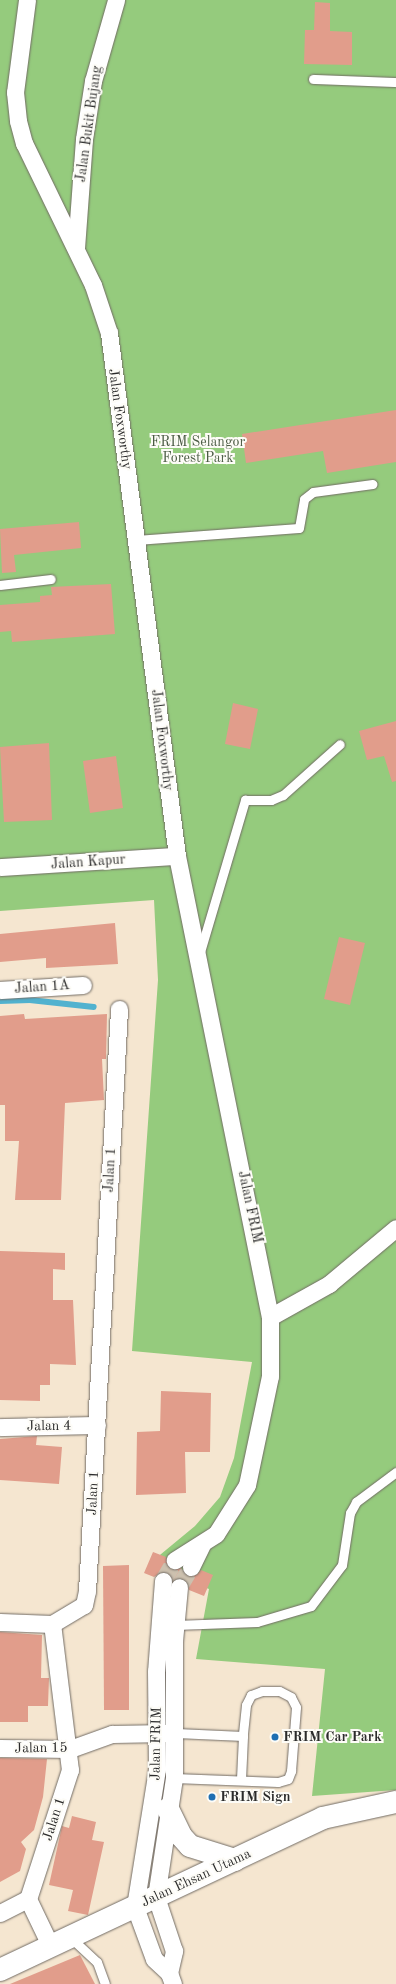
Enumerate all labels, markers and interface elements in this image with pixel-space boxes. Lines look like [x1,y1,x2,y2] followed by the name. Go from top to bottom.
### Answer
[73,65,105,183] street label: Jalan Bukit Bujang
[105,367,135,471] street label: Jalan Foxworthy
[151,434,245,466] park label: FRIM Selangor Forest Park
[147,688,177,792] street label: Jalan Foxworthy
[50,851,126,873] street label: Jalan Kapur
[14,977,70,997] street label: Jalan 1A
[100,1147,120,1193] street label: Jalan 1
[234,1169,266,1245] street label: Jalan FRIM
[26,1417,72,1435] street label: Jalan 4
[83,1470,103,1516] street label: Jalan 1
[147,1707,165,1781] street label: Jalan FRIM
[283,1729,382,1745] place label: FRIM Car Park
[270,1732,280,1742] marker: FRIM Car Park
[14,1739,68,1757] street label: Jalan 15
[220,1789,291,1805] place label: FRIM Sign
[207,1792,217,1802] marker: FRIM Sign
[39,1795,69,1843] street label: Jalan 1
[138,1845,254,1911] street label: Jalan Ehsan Utama

